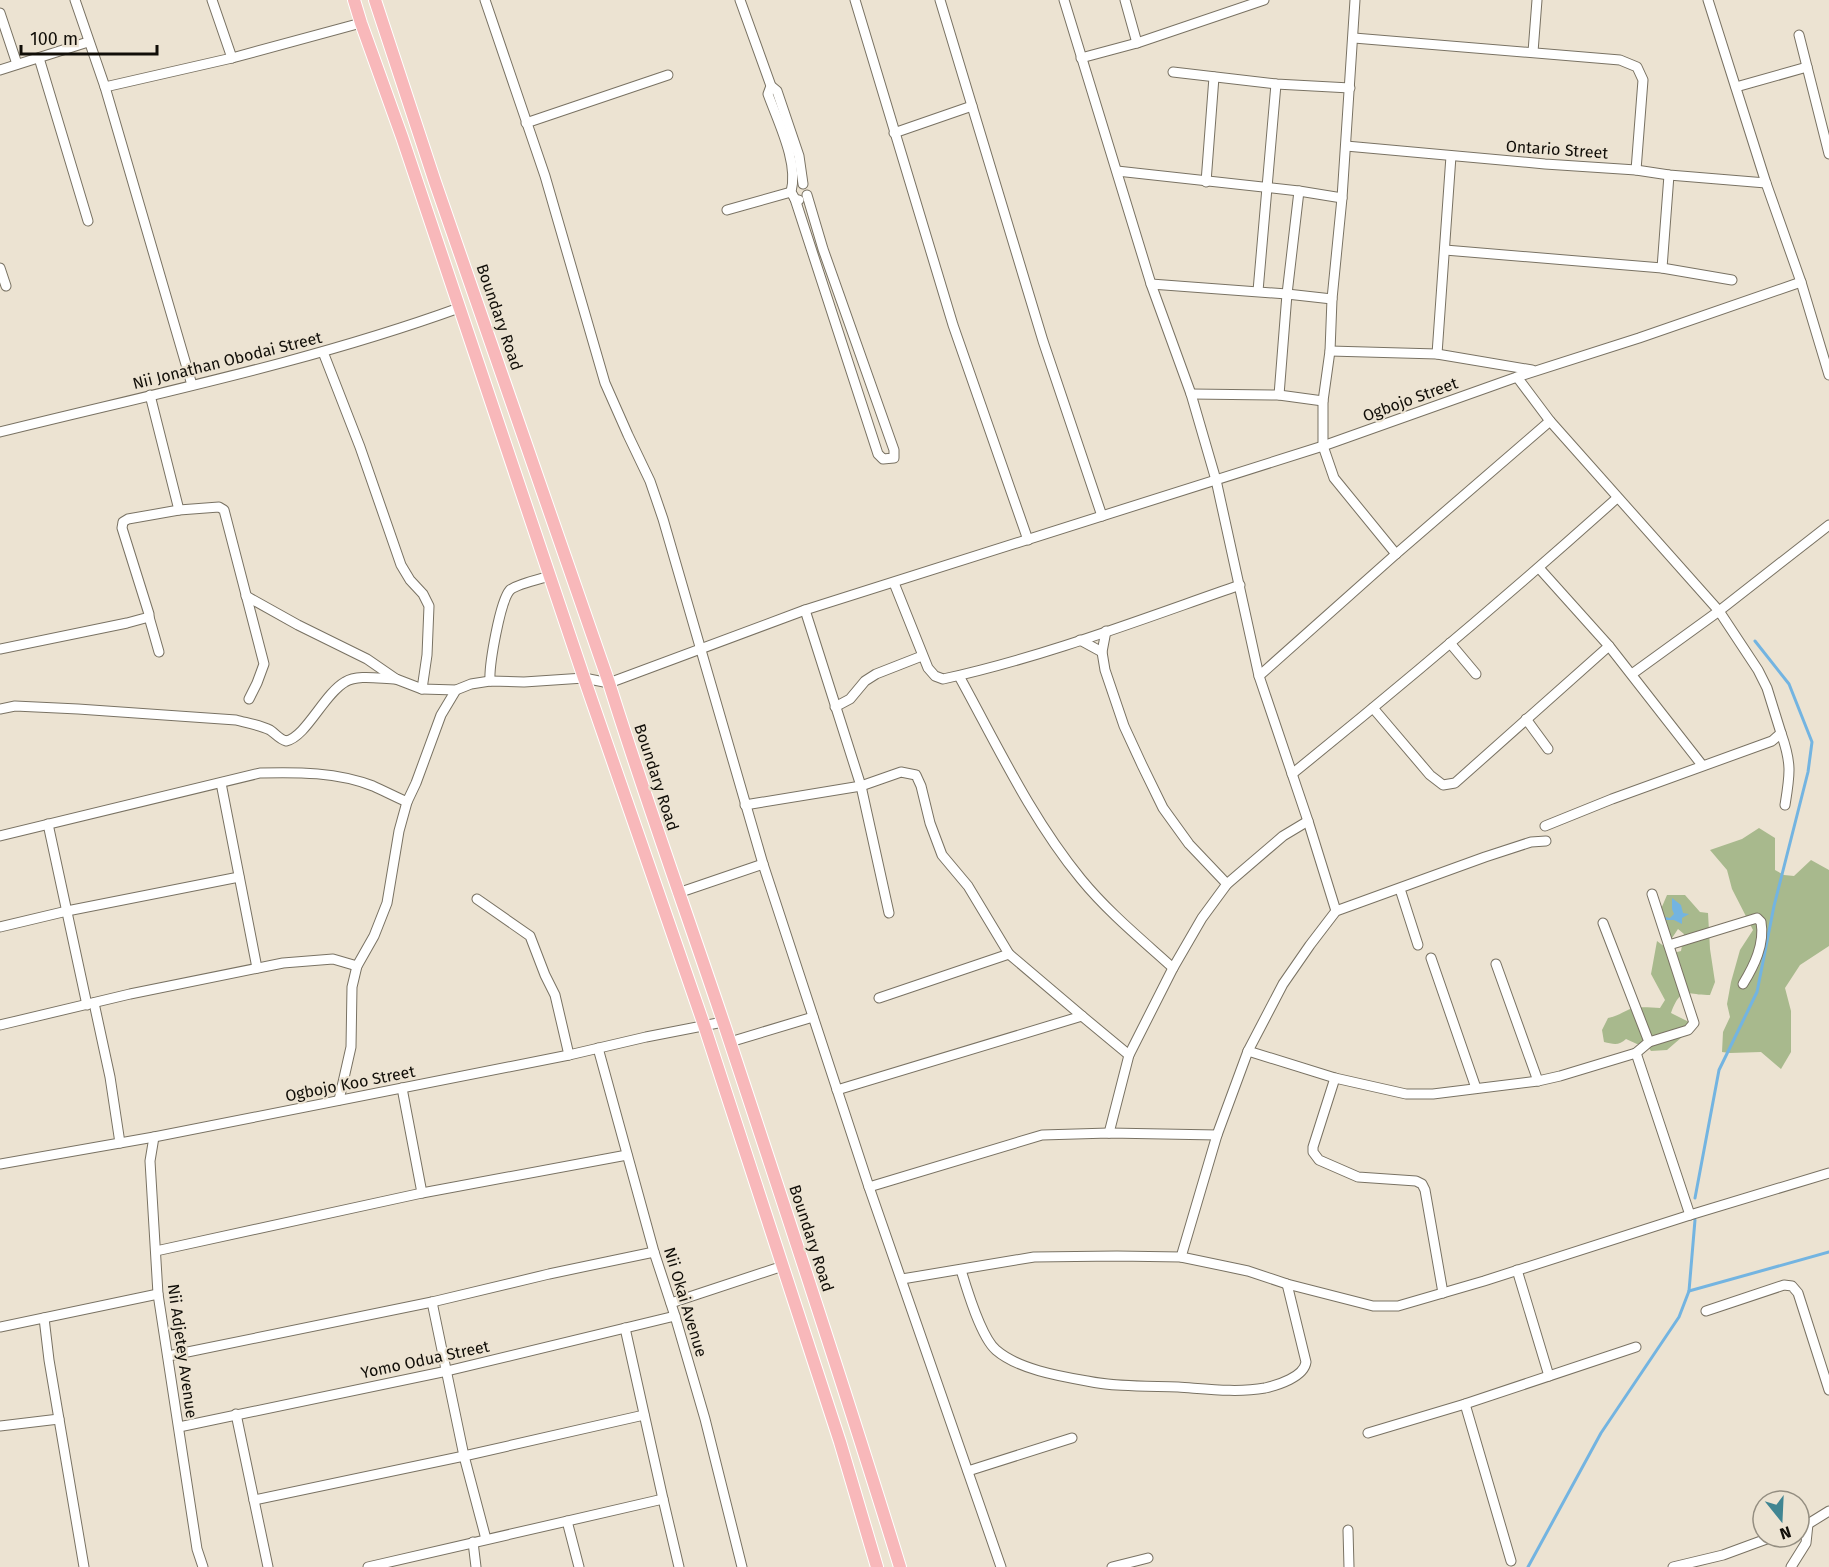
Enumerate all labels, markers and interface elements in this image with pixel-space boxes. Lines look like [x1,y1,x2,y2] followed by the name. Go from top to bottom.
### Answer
[21,18,158,56] scale bar
[30,28,78,50] text: 100 m
[1505,136,1609,163] street label: Ontario Street
[472,261,527,373] street label: Boundary Road
[131,328,324,393] street label: Nii Jonathan Obodai Street
[1360,373,1460,425] street label: Ogbojo Street
[630,721,683,833] street label: Boundary Road
[284,1062,417,1105] street label: Ogbojo Koo Street
[785,1182,838,1294] street label: Boundary Road
[660,1245,711,1359] street label: Nii Okai Avenue
[164,1283,201,1420] street label: Nii Adjetey Avenue
[359,1337,491,1382] street label: Yomo Odua Street
[1751,1489,1811,1549] north arrow
[1778,1522,1793,1543] text: N

